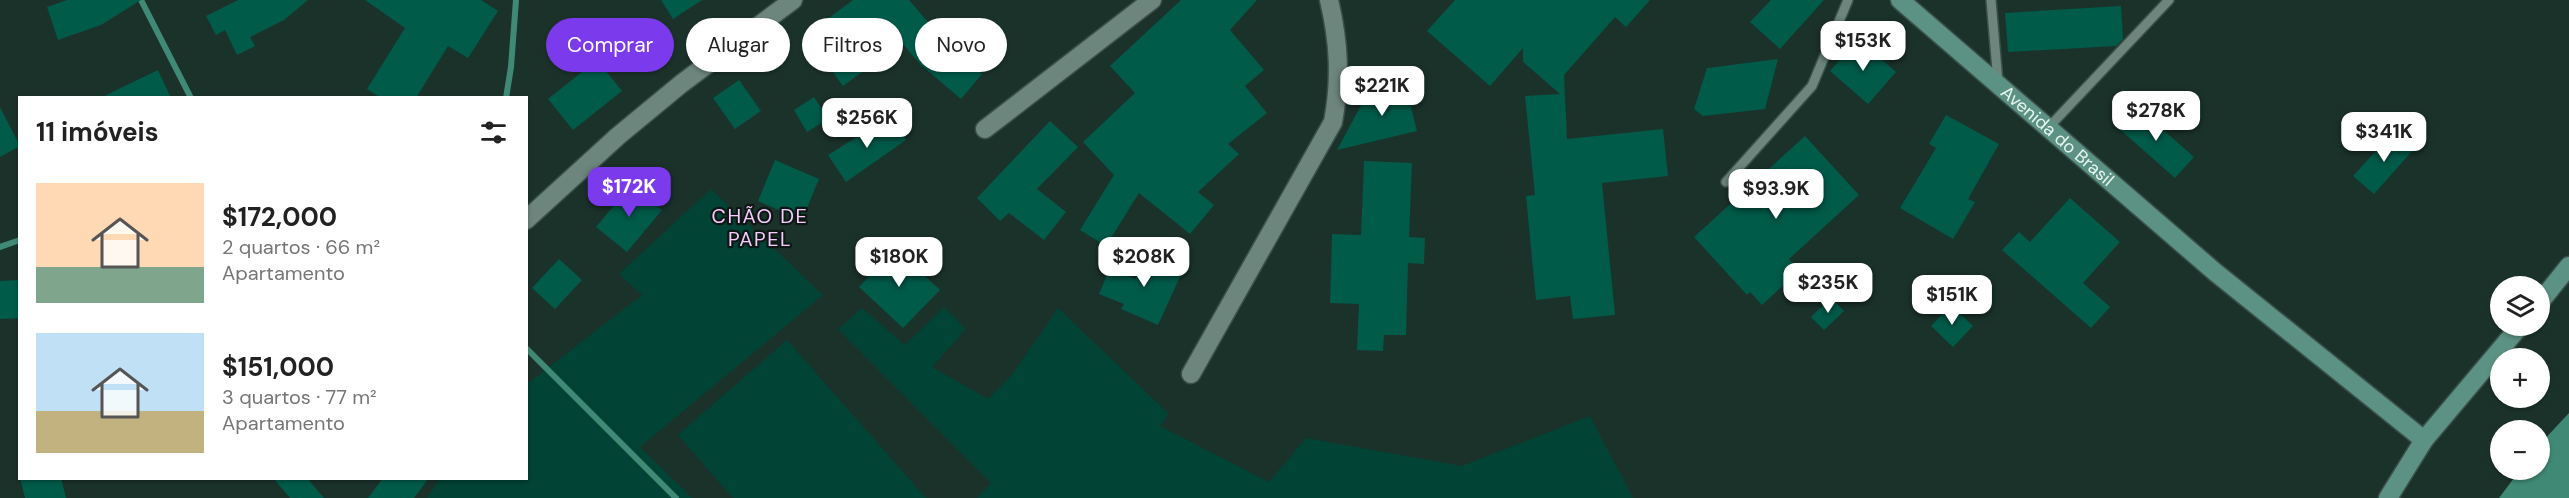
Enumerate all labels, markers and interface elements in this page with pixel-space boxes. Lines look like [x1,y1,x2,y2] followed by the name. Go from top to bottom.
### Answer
[546,18,674,72] chip: Comprar
[686,18,790,72] chip: Alugar
[802,18,903,72] chip: Filtros
[915,18,1007,72] chip: Novo
[1821,21,1905,72] pin: $153K
[1835,27,1891,53] text: $153K
[1340,66,1424,117] pin: $221K
[1354,72,1410,98] text: $221K
[1996,80,2119,192] street label: Avenida do Brasil
[2114,91,2198,142] pin: $278K
[2126,97,2186,123] text: $278K
[825,98,909,149] pin: $256K
[836,104,898,130] text: $256K
[2342,112,2426,163] pin: $341K
[36,115,159,149] text: 11 imóveis
[477,116,510,149] icon: filters
[2355,118,2413,144] text: $341K
[587,167,671,218] pin: $172K
[1727,169,1825,220] pin: $93.9K
[602,173,656,199] text: $172K
[1743,175,1809,201] text: $93.9K
[222,200,337,234] text: $172,000
[712,203,808,252] district label: CHÃO DE PAPEL
[84,207,156,279] icon: home
[222,234,380,260] text: 2 quartos · 66 m²
[857,237,941,288] pin: $180K
[1102,237,1186,288] pin: $208K
[869,243,929,269] text: $180K
[1112,243,1176,269] text: $208K
[222,260,345,286] text: Apartamento
[1786,263,1870,314] pin: $235K
[1797,269,1859,295] text: $235K
[1910,275,1994,326] pin: $151K
[2490,276,2550,480] map controls
[2490,276,2550,336] button: layers
[1926,281,1978,307] text: $151K
[2490,348,2550,408] button: +
[222,350,334,384] text: $151,000
[84,357,156,429] icon: home
[222,384,377,410] text: 3 quartos · 77 m²
[222,410,345,436] text: Apartamento
[2490,420,2550,480] button: −

